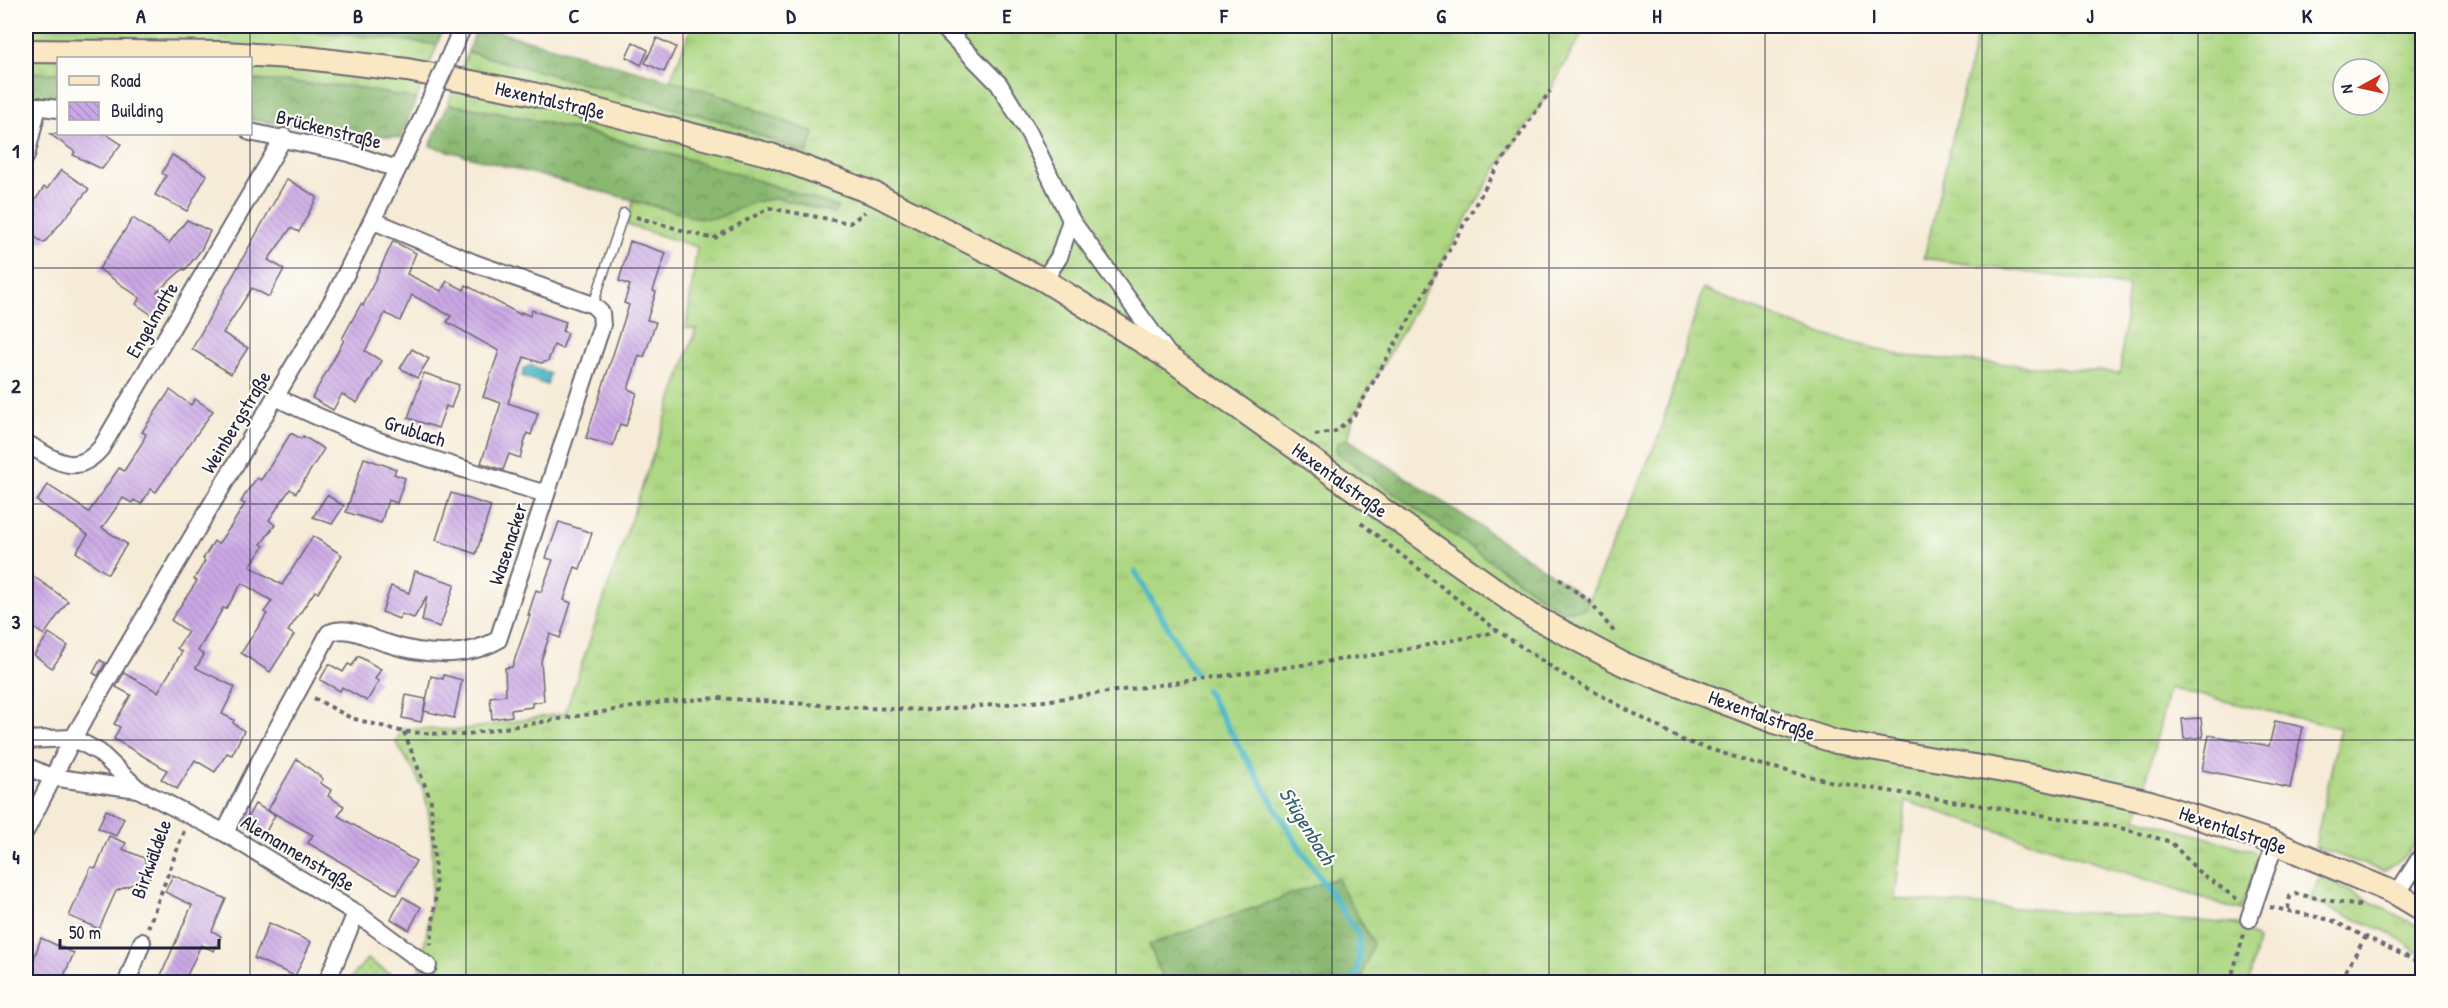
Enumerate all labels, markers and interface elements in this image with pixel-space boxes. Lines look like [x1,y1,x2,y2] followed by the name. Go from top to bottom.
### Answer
[136,2,146,29] text: A
[353,2,363,29] text: B
[569,2,580,29] text: C
[786,2,796,29] text: D
[1003,2,1012,29] text: E
[1219,2,1229,29] text: F
[1436,2,1446,29] text: G
[1652,2,1662,29] text: H
[1872,2,1876,29] text: I
[2086,2,2094,29] text: J
[2302,2,2313,29] text: K
[57,57,252,135] legend
[2331,57,2391,117] north arrow
[111,68,141,93] text: Road
[493,74,608,125] street label: Hexentalstraße
[2335,83,2358,95] text: N
[111,98,163,123] text: Building
[274,102,385,155] street label: Brückenstraße
[12,137,20,164] text: 1
[119,277,184,363] street label: Engelmatte
[194,365,277,478] street label: Weinbergstraße
[11,372,21,399] text: 2
[381,408,449,453] street label: Grublach
[1287,436,1394,523] street label: Hexentalstraße
[482,499,533,588] street label: Wasenacker
[12,608,21,635] text: 3
[1705,683,1819,746] street label: Hexentalstraße
[1272,781,1343,871] water label: Stügenbach
[2176,799,2291,861] street label: Hexentalstraße
[236,808,360,897] street label: Alemannenstraße
[124,816,177,902] street label: Birkwäldele
[12,843,20,870] text: 4
[60,912,219,950] scale bar
[69,920,101,945] text: 50 m

